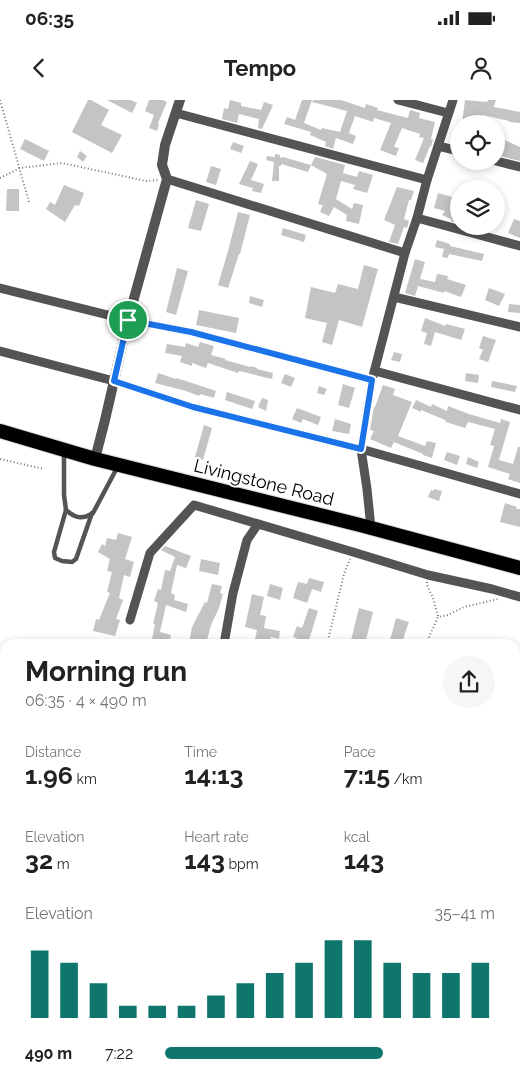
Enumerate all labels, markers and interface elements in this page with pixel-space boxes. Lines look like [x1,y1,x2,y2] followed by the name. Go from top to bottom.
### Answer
[25,7,74,29] text: 06:35
[25,54,53,82] icon: back
[467,54,495,82] icon: person
[224,55,296,81] text: Tempo
[450,115,505,235] map controls
[450,115,505,170] button: locate
[450,180,505,235] button: layers
[107,299,149,341] pin
[114,306,142,334] icon: arrive
[192,454,336,510] street label: Livingstone Road
[25,655,187,688] text: Morning run
[443,656,495,708] button: share
[25,691,147,710] text: 06:35 · 4 × 490 m
[25,744,81,760] text: Distance
[184,744,217,760] text: Time
[344,744,376,760] text: Pace
[25,760,73,790] text: 1.96
[184,760,243,790] text: 14:13
[344,760,390,790] text: 7:15
[73,771,97,787] text: km
[390,771,422,787] text: /km
[25,829,84,845] text: Elevation
[184,829,249,845] text: Heart rate
[344,829,370,845] text: kcal
[25,845,53,875] text: 32
[184,845,225,875] text: 143
[344,845,384,875] text: 143
[53,856,70,872] text: m
[225,856,259,872] text: bpm
[25,904,93,923] text: Elevation
[434,904,495,923] text: 35–41 m
[25,1044,72,1063] text: 490 m
[105,1044,133,1063] text: 7:22

